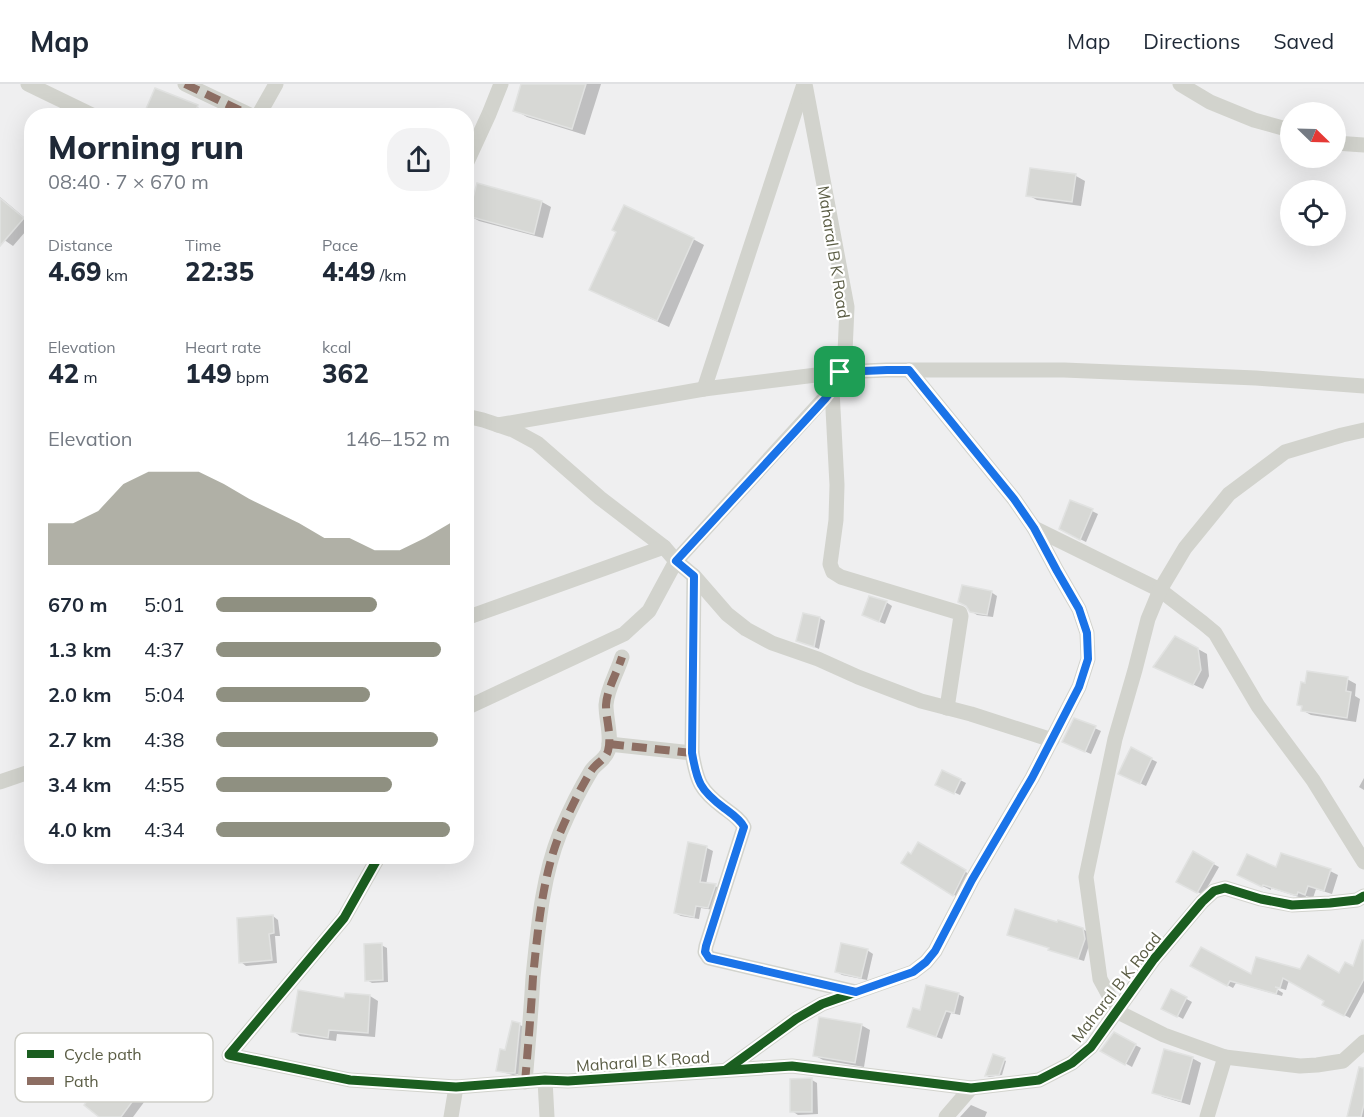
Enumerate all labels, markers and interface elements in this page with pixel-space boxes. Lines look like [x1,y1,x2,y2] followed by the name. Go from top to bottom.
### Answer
[30,24,89,59] text: Map
[1067,28,1110,54] text: Map
[1143,28,1240,54] text: Directions
[1273,28,1334,54] text: Saved
[1280,102,1346,168] north arrow
[1280,102,1346,246] map controls
[48,126,244,167] text: Morning run
[387,128,450,191] button: share
[48,169,209,194] text: 08:40 · 7 × 670 m
[1280,180,1346,246] button: locate
[814,184,854,320] street label: Maharal B K Road
[48,235,113,255] text: Distance
[185,235,221,255] text: Time
[322,235,358,255] text: Pace
[48,255,102,288] text: 4.69
[185,255,254,288] text: 22:35
[322,255,376,288] text: 4:49
[102,265,128,285] text: km
[376,265,407,285] text: /km
[48,337,116,357] text: Elevation
[185,337,261,357] text: Heart rate
[322,337,351,357] text: kcal
[814,346,865,397] pin
[823,355,856,388] icon: arrive
[48,357,79,390] text: 42
[185,357,232,390] text: 149
[322,357,369,390] text: 362
[79,367,97,387] text: m
[232,367,269,387] text: bpm
[48,426,133,451] text: Elevation
[345,426,450,451] text: 146–152 m
[48,592,107,617] text: 670 m
[144,592,185,617] text: 5:01
[48,637,111,662] text: 1.3 km
[144,637,185,662] text: 4:37
[48,682,111,707] text: 2.0 km
[144,682,185,707] text: 5:04
[48,727,111,752] text: 2.7 km
[144,727,185,752] text: 4:38
[48,772,111,797] text: 3.4 km
[144,772,185,797] text: 4:55
[48,817,111,842] text: 4.0 km
[144,817,185,842] text: 4:34
[1067,928,1165,1046] street label: Maharal B K Road
[15,1033,213,1102] legend
[64,1044,142,1064] text: Cycle path
[575,1046,711,1076] street label: Maharal B K Road
[64,1071,99,1091] text: Path

